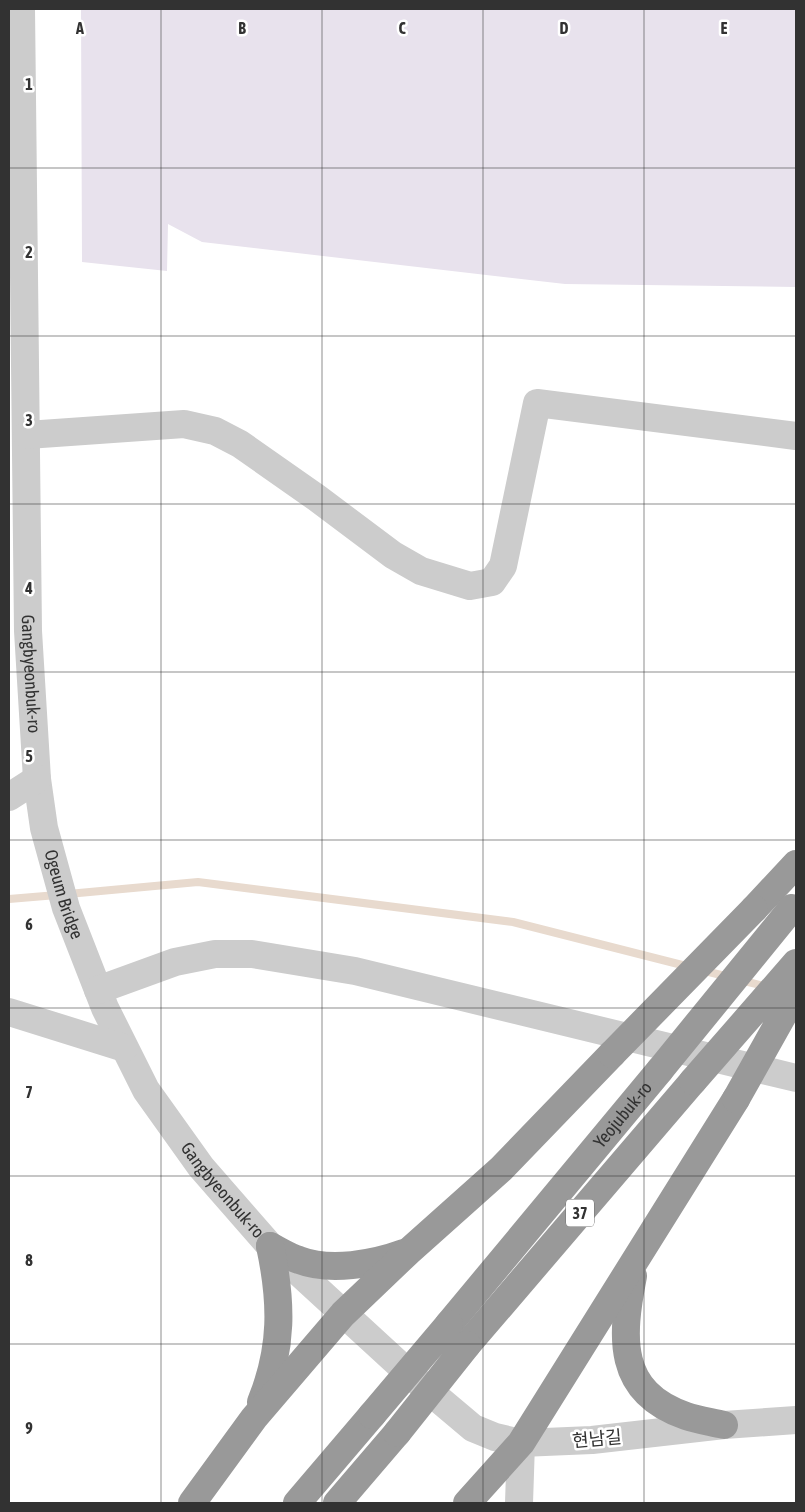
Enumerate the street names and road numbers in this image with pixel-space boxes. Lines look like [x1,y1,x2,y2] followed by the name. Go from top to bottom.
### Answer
[18,614,45,734] street label: Gangbyeonbuk-ro
[40,847,88,942] street label: Ogeum Bridge
[589,1077,656,1152] street label: Yeojubuk-ro
[177,1138,269,1242] street label: Gangbyeonbuk-ro
[566,1200,594,1226] road number: 37
[571,1426,623,1451] street label: 현남길

